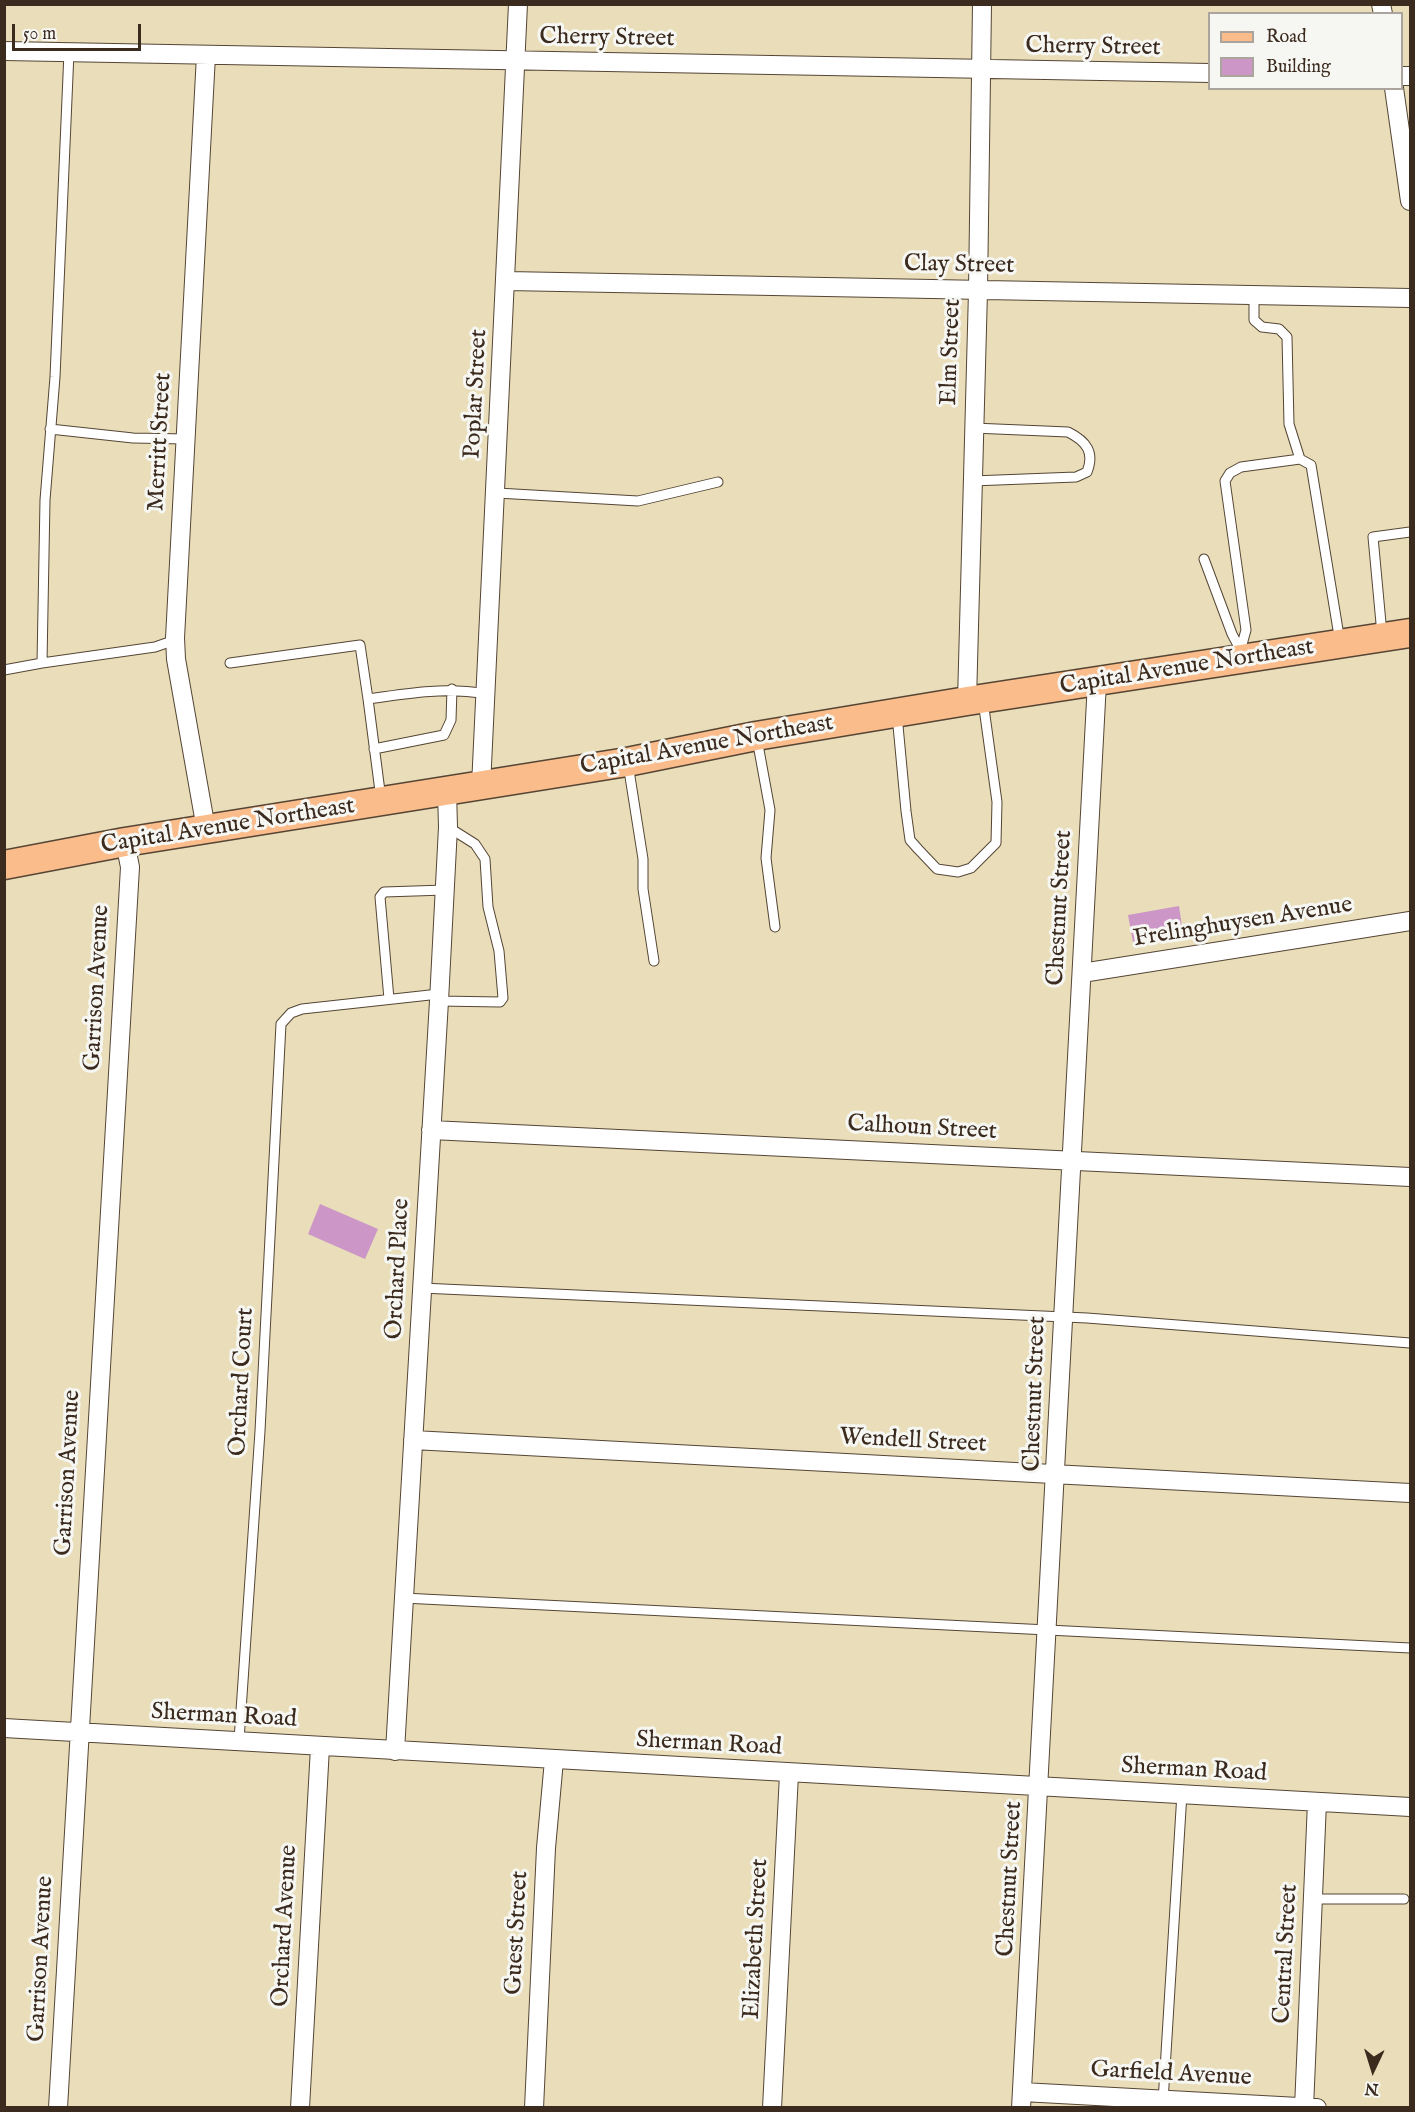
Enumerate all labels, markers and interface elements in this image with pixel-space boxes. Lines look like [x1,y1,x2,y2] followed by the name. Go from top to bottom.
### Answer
[15,12,144,50] scale bar
[1208,12,1403,90] legend
[23,23,56,46] text: 50 m
[539,23,675,55] street label: Cherry Street
[1266,26,1307,49] text: Road
[1025,32,1161,64] street label: Cherry Street
[1266,56,1331,79] text: Building
[903,251,1015,281] street label: Clay Street
[936,298,968,406] street label: Elm Street
[459,328,495,460] street label: Poplar Street
[143,372,179,512] street label: Merritt Street
[1058,634,1316,702] street label: Capital Avenue Northeast
[578,710,836,782] street label: Capital Avenue Northeast
[99,793,357,861] street label: Capital Avenue Northeast
[1043,829,1079,987] street label: Chestnut Street
[1131,891,1355,955] street label: Frelinghuysen Avenue
[79,904,117,1072] street label: Garrison Avenue
[846,1111,998,1147] street label: Calhoun Street
[381,1198,417,1340] street label: Orchard Place
[225,1307,261,1457] street label: Orchard Court
[1019,1316,1053,1472] street label: Chestnut Street
[50,1389,88,1557] street label: Garrison Avenue
[839,1424,987,1460] street label: Wendell Street
[150,1699,298,1735] street label: Sherman Road
[635,1727,783,1763] street label: Sherman Road
[1120,1753,1268,1789] street label: Sherman Road
[993,1800,1029,1958] street label: Chestnut Street
[267,1844,305,2008] street label: Orchard Avenue
[738,1858,776,2020] street label: Elizabeth Street
[500,1870,536,1996] street label: Guest Street
[23,1875,61,2043] street label: Garrison Avenue
[1269,1883,1305,2025] street label: Central Street
[1343,2040,1403,2100] north arrow
[1090,2056,1252,2094] street label: Garfield Avenue
[1364,2077,1379,2098] text: N

